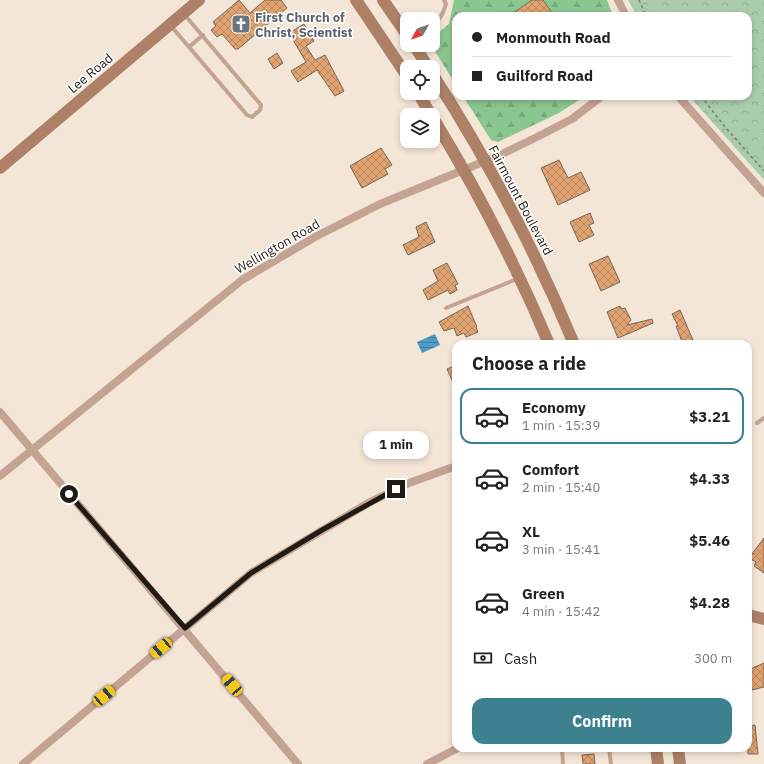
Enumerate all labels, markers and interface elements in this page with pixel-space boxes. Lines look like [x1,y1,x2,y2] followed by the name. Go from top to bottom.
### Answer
[255,9,352,41] place label: First Church of Christ, Scientist
[400,12,440,52] north arrow
[400,12,440,148] map controls
[230,13,252,35] church icon: First Church of Christ, Scientist
[496,28,611,47] text: Monmouth Road
[64,50,116,97] street label: Lee Road
[400,60,440,100] button: locate
[496,66,593,85] text: Guilford Road
[400,108,440,148] button: layers
[484,142,557,258] street label: Fairmount Boulevard
[232,215,323,278] street label: Wellington Road
[472,352,586,375] text: Choose a ride
[474,398,510,434] icon: car
[522,398,586,417] text: Economy
[689,407,730,426] text: $3.21
[522,417,600,434] text: 1 min · 15:39
[363,431,429,459] callout: 1 min
[379,436,413,453] text: 1 min
[474,460,510,496] icon: car
[522,460,579,479] text: Comfort
[689,469,730,488] text: $4.33
[522,479,600,496] text: 2 min · 15:40
[387,480,405,498] route end
[60,485,78,503] route start
[474,522,510,558] icon: car
[522,522,540,541] text: XL
[689,531,730,550] text: $5.46
[522,541,600,558] text: 3 min · 15:41
[474,584,510,620] icon: car
[522,584,565,603] text: Green
[689,593,730,612] text: $4.28
[522,603,600,620] text: 4 min · 15:42
[148,636,174,660] car
[472,647,494,669] icon: cash
[504,649,537,668] text: Cash
[694,650,732,667] text: 300 m
[220,672,244,698] car
[91,684,117,708] car
[472,698,732,744] button: Confirm

